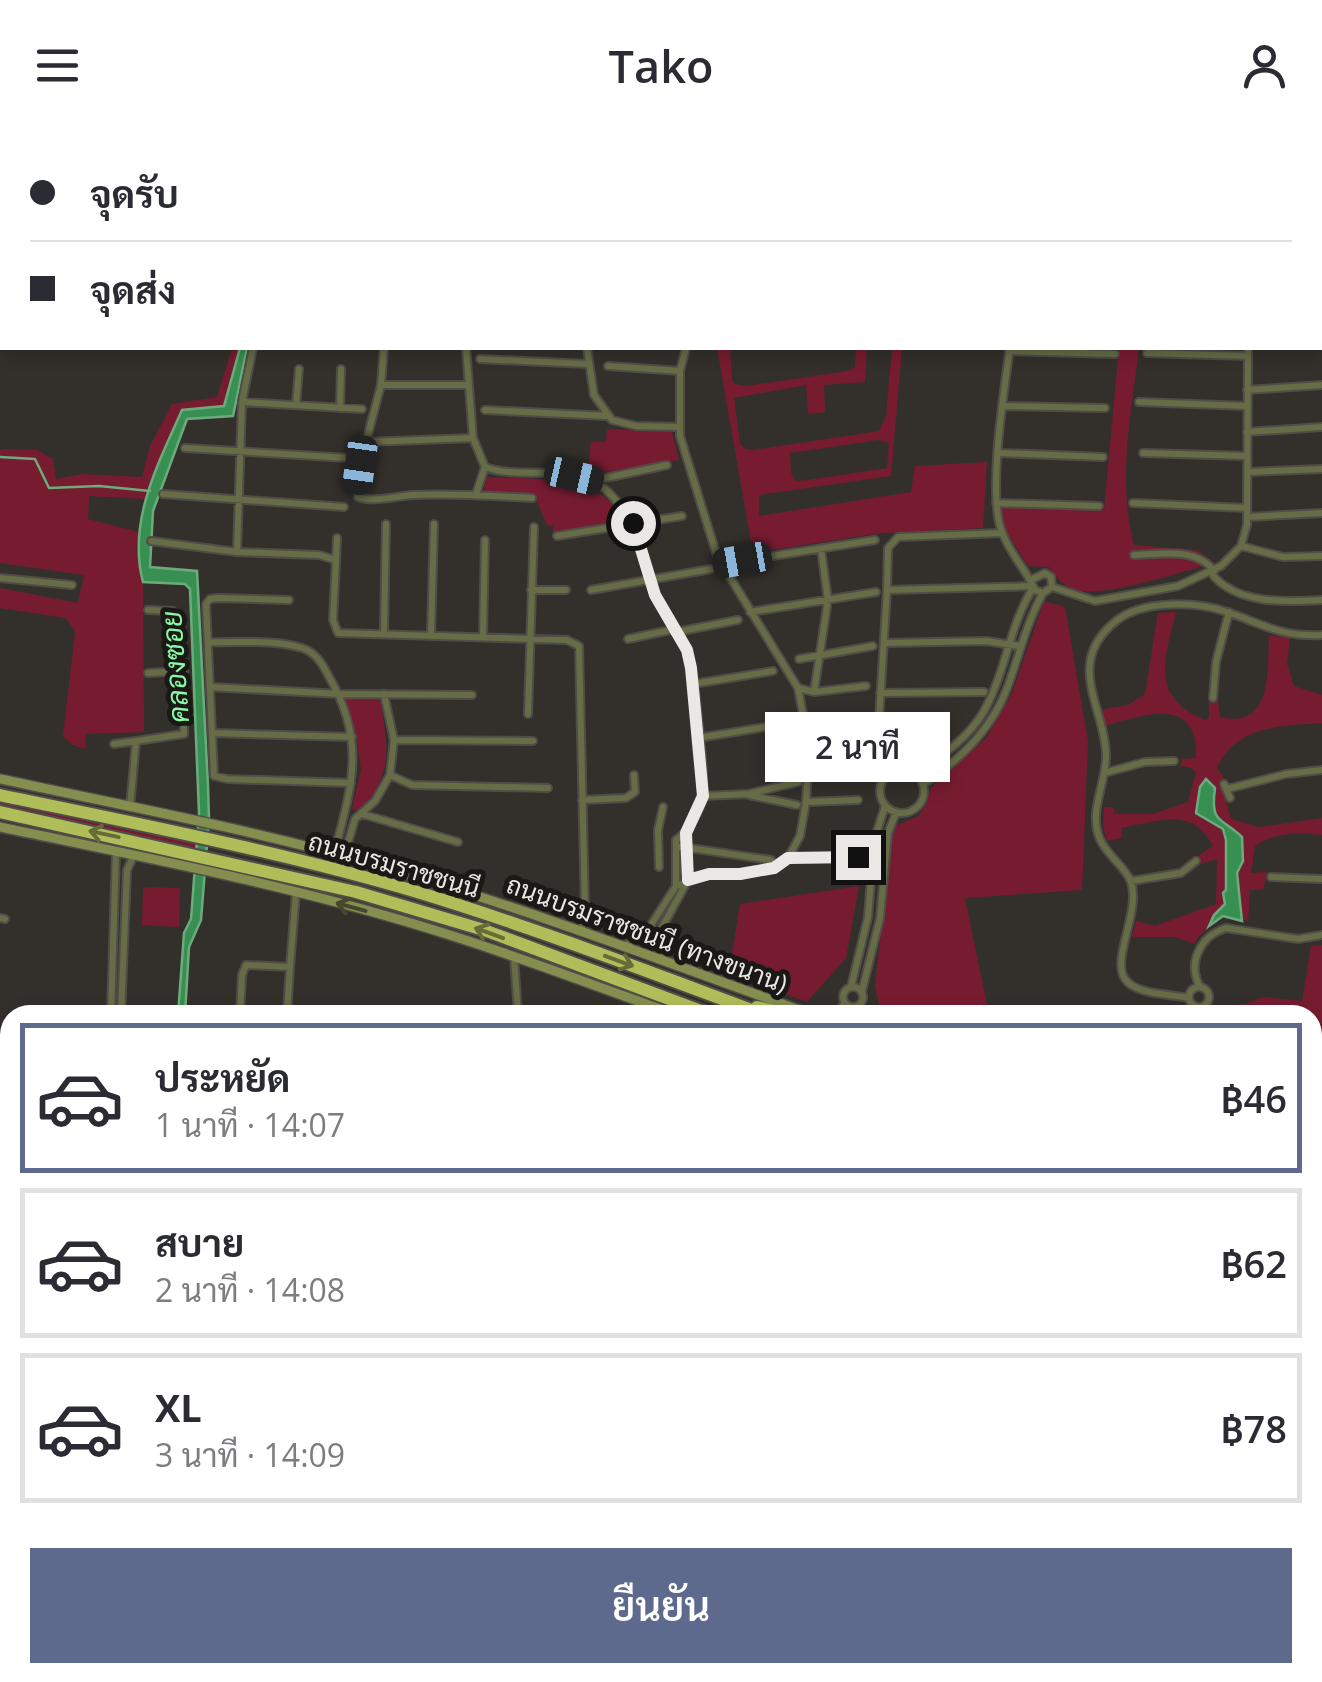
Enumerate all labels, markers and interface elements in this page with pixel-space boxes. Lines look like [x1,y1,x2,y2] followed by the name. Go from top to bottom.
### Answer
[609,35,713,96] text: Tako
[30,38,85,93] icon: menu
[1237,38,1292,93] icon: person
[90,167,179,219] text: จุดรับ
[90,263,176,315] text: จุดส่ง
[341,433,379,497] car
[541,455,607,497] car
[611,501,656,546] route start
[710,540,774,580] car
[151,610,197,724] water label: คลองซอย
[766,712,950,782] callout: 2 นาที
[815,725,900,768] text: 2 นาที
[305,823,484,905] street label: ถนนบรมราชชนนี
[89,824,121,843] one-way arrow
[836,835,881,880] route end
[502,866,792,1000] street label: ถนนบรมราชชนนี (ทางขนาน)
[336,896,367,915] one-way arrow
[475,923,506,941] one-way arrow
[602,953,633,971] one-way arrow
[155,1051,290,1103] text: ประหยัด
[35,1053,125,1143] icon: car
[1221,1072,1287,1124] text: ฿46
[155,1103,345,1146] text: 1 นาที · 14:07
[155,1216,244,1268] text: สบาย
[35,1218,125,1308] icon: car
[1221,1237,1287,1289] text: ฿62
[155,1268,345,1311] text: 2 นาที · 14:08
[155,1381,202,1433] text: XL
[35,1383,125,1473] icon: car
[1221,1402,1287,1454] text: ฿78
[155,1433,345,1476] text: 3 นาที · 14:09
[30,1548,1292,1663] button: ยืนยัน

